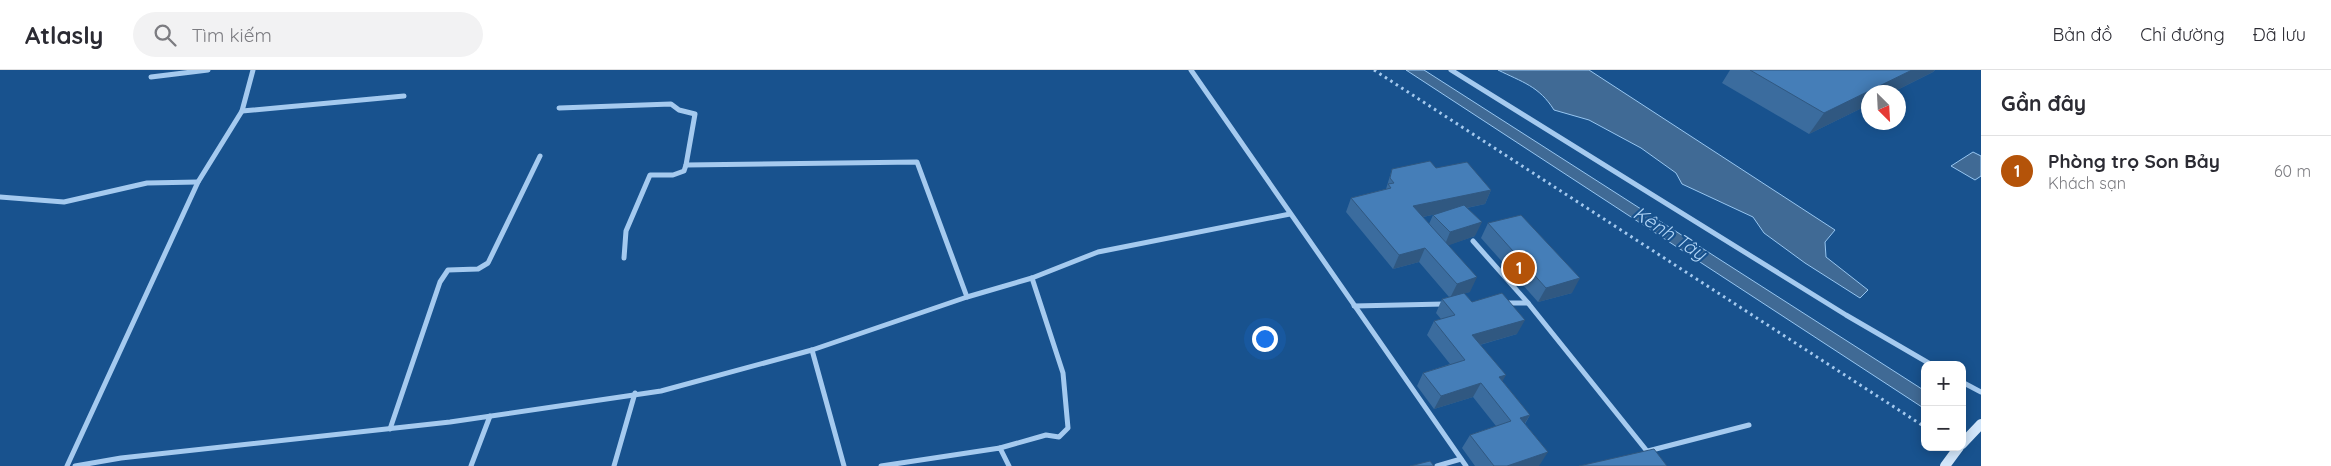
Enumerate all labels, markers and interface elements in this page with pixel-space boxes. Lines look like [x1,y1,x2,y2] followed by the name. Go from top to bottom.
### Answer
[133,12,483,57] search box
[25,20,103,50] text: Atlasly
[151,21,179,49] icon: search
[191,23,272,47] text: Tìm kiếm
[2053,23,2112,46] text: Bản đồ
[2140,23,2225,46] text: Chỉ đường
[2253,23,2306,46] text: Đã lưu
[1861,85,1906,130] north arrow
[2001,90,2086,116] text: Gần đây
[2048,149,2220,173] text: Phòng trọ Son Bảy
[2014,161,2020,181] text: 1
[2274,161,2311,181] text: 60 m
[2048,173,2126,193] text: Khách sạn
[1629,201,1712,266] water label: Kênh Tây
[1503,249,1535,287] pin: 1
[1252,326,1278,352] your location
[1921,361,1966,451] map controls
[1921,361,1966,406] button: +
[1921,406,1966,451] button: −

